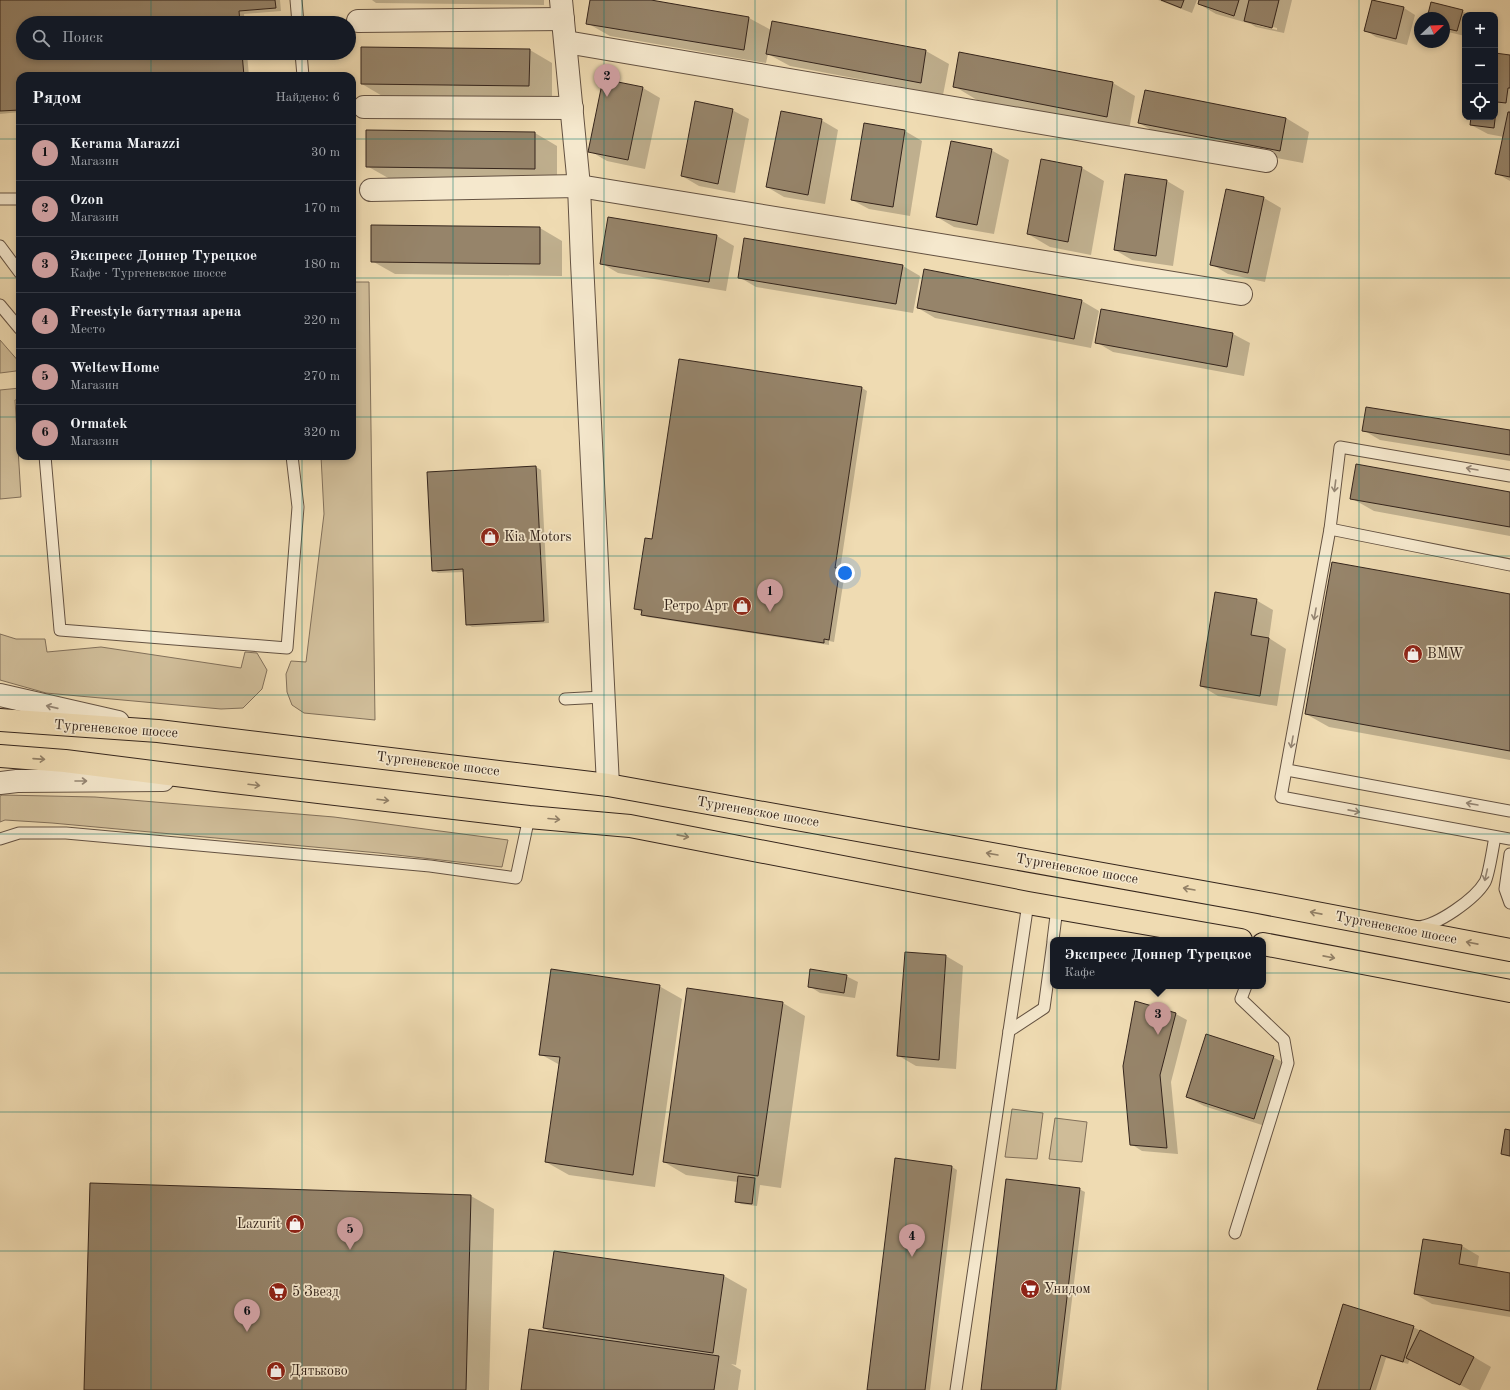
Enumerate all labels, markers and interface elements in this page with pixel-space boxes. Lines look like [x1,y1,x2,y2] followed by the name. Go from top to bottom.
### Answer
[1414,12,1450,48] north arrow
[1462,12,1498,120] map controls
[1462,12,1498,48] button: +
[16,16,356,60] search box
[30,27,52,49] icon: search
[62,31,103,46] text: Поиск
[1462,48,1498,84] button: −
[594,64,620,97] pin: 2
[1462,84,1498,120] button: locate
[32,90,81,107] text: Рядом
[276,91,340,104] text: Найдено: 6
[70,137,180,152] text: Kerama Marazzi
[41,146,49,159] text: 1
[311,146,340,159] text: 30 m
[70,155,119,168] text: Магазин
[70,193,103,208] text: Ozon
[41,202,49,215] text: 2
[303,202,340,215] text: 170 m
[70,211,119,224] text: Магазин
[70,249,257,264] text: Экспресс Доннер Турецкое
[41,258,49,271] text: 3
[303,258,340,271] text: 180 m
[70,267,227,280] text: Кафе · Тургеневское шоссе
[70,305,241,320] text: Freestyle батутная арена
[41,314,49,327] text: 4
[303,314,340,327] text: 220 m
[70,323,105,336] text: Место
[70,361,160,376] text: WeltewHome
[41,370,49,383] text: 5
[303,370,340,383] text: 270 m
[70,379,119,392] text: Магазин
[70,417,128,432] text: Ormatek
[41,426,49,439] text: 6
[303,426,340,439] text: 320 m
[70,435,119,448] text: Магазин
[1465,465,1478,473] one-way arrow
[1331,479,1339,492] one-way arrow
[479,526,501,548] shop icon: Kia Motors
[504,530,572,544] place label: Kia Motors
[835,563,855,583] your location
[757,579,783,612] pin: 1
[731,595,753,617] shop icon: Ретро Арт
[664,599,728,613] place label: Ретро Арт
[1310,607,1318,620] one-way arrow
[1402,643,1424,665] shop icon: BMW
[1427,647,1463,661] place label: BMW
[46,702,59,710] one-way arrow
[54,718,178,740] street label: Тургеневское шоссе
[1288,735,1296,748] one-way arrow
[376,749,500,779] street label: Тургеневское шоссе
[32,755,45,762] one-way arrow
[74,777,87,785] one-way arrow
[247,781,260,788] one-way arrow
[696,794,820,830] street label: Тургеневское шоссе
[377,796,390,803] one-way arrow
[1466,800,1479,808] one-way arrow
[1347,807,1360,815] one-way arrow
[547,815,560,822] one-way arrow
[676,832,689,840] one-way arrow
[986,850,999,858] one-way arrow
[1015,851,1139,887] street label: Тургеневское шоссе
[1482,868,1490,881] one-way arrow
[1183,885,1196,893] one-way arrow
[1310,909,1323,917] one-way arrow
[1334,909,1458,947] street label: Тургеневское шоссе
[1050,937,1266,989] popup
[1466,938,1479,946] one-way arrow
[1064,948,1252,963] text: Экспресс Доннер Турецкое
[1322,953,1335,961] one-way arrow
[1064,966,1095,979] text: Кафе
[1145,1002,1171,1035] pin: 3
[284,1213,306,1235] shop icon: Lazurit
[237,1217,281,1231] place label: Lazurit
[337,1217,363,1250] pin: 5
[899,1224,925,1257] pin: 4
[1019,1278,1041,1300] supermarket icon: Унидом
[267,1281,289,1303] supermarket icon: 5 Звезд
[1044,1282,1091,1296] place label: Унидом
[292,1285,339,1299] place label: 5 Звезд
[234,1299,260,1332] pin: 6
[265,1360,287,1382] shop icon: Дятьково
[290,1364,348,1378] place label: Дятьково

